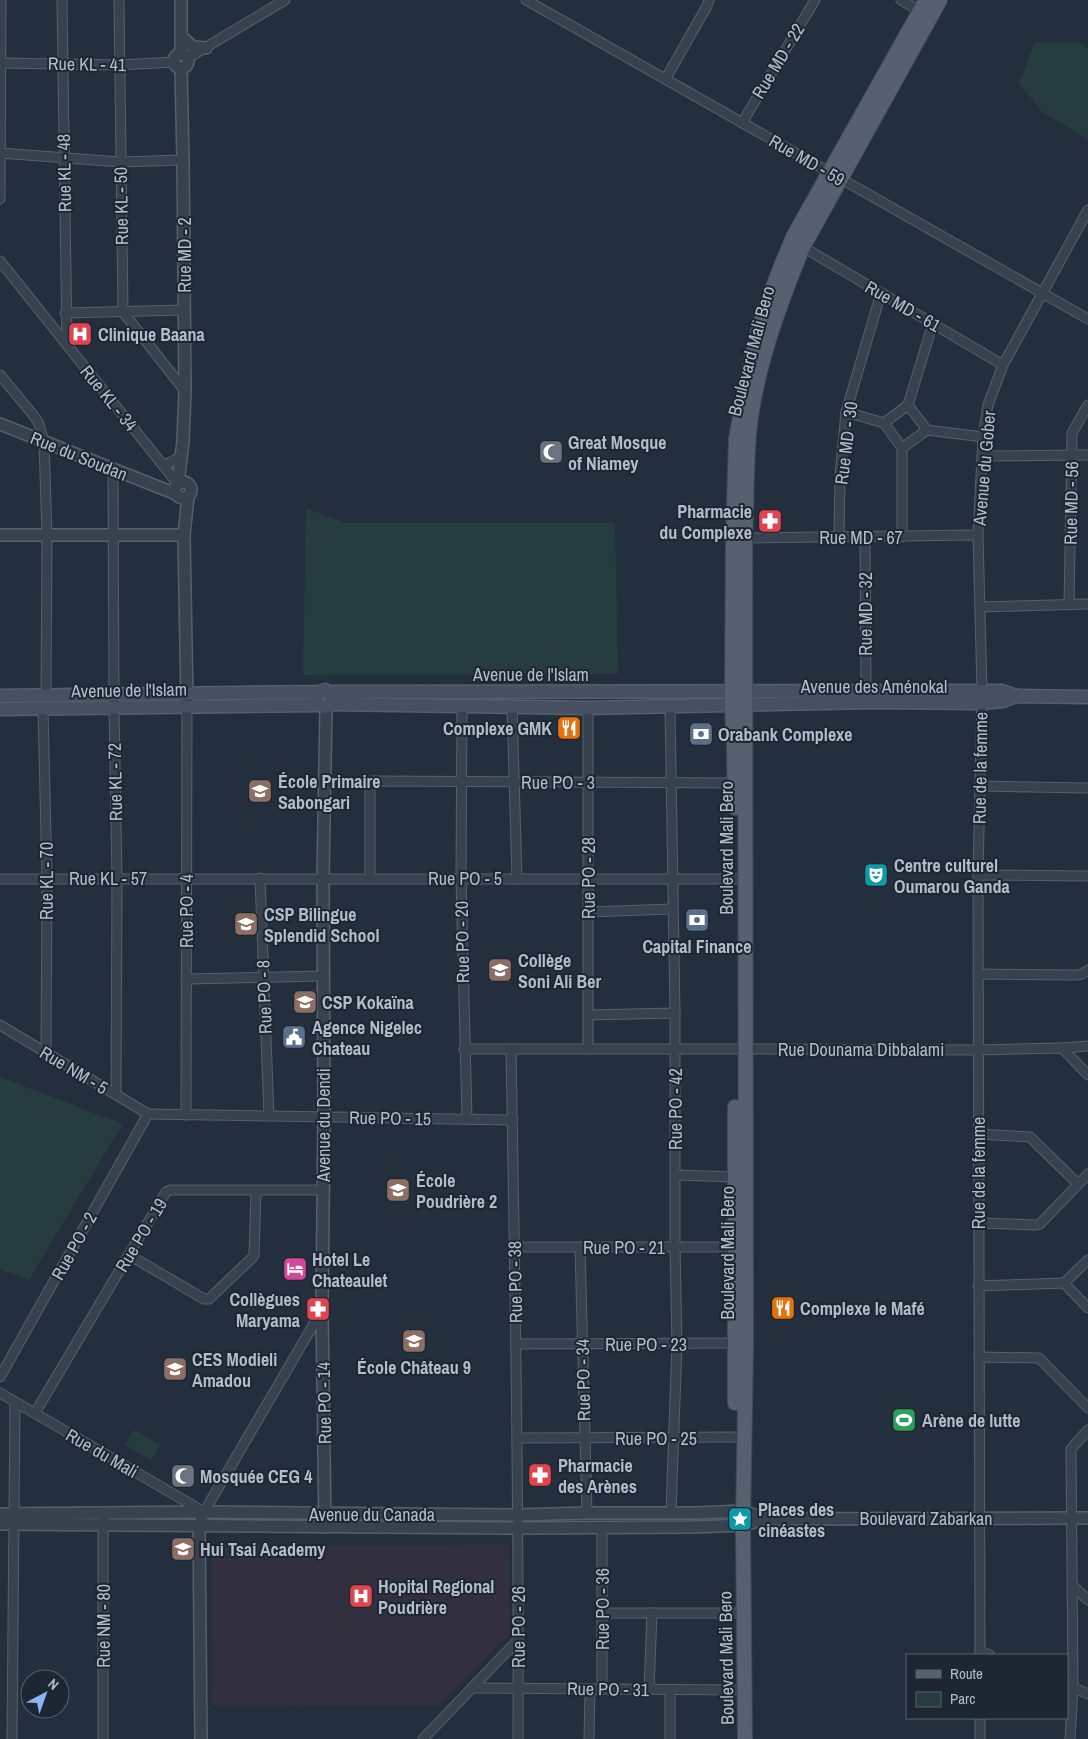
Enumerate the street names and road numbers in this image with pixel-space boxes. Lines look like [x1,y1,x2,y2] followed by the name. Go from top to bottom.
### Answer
[746,19,810,103] street label: Rue MD - 22
[48,51,127,77] street label: Rue KL - 41
[765,128,849,192] street label: Rue MD - 59
[51,134,77,212] street label: Rue KL - 48
[108,167,134,245] street label: Rue KL - 50
[172,217,197,293] street label: Rue MD - 2
[861,274,946,338] street label: Rue MD - 61
[722,283,780,419] street label: Boulevard Mali Bero
[75,360,143,436] street label: Rue KL - 34
[828,400,864,486] street label: Rue MD - 30
[966,409,1001,528] street label: Avenue du Gober
[27,425,131,487] street label: Rue du Soudan
[1058,461,1084,545] street label: Rue MD - 56
[819,525,903,550] street label: Rue MD - 67
[853,572,878,656] street label: Rue MD - 32
[472,662,589,687] street label: Avenue de l'Islam
[800,674,947,699] street label: Avenue des Aménokal
[70,676,187,704] street label: Avenue de l'Islam
[967,712,993,824] street label: Rue de la femme
[102,743,128,821] street label: Rue KL - 72
[521,770,595,795] street label: Rue PO - 3
[714,781,739,915] street label: Boulevard Mali Bero
[576,837,601,919] street label: Rue PO - 28
[34,842,59,920] street label: Rue KL - 70
[69,866,147,891] street label: Rue KL - 57
[428,866,502,891] street label: Rue PO - 5
[174,874,199,948] street label: Rue PO - 4
[449,901,475,983] street label: Rue PO - 20
[250,960,278,1034] street label: Rue PO - 8
[778,1037,944,1062] street label: Rue Dounama Dibbalami
[35,1040,113,1100] street label: Rue NM - 5
[311,1068,336,1183] street label: Avenue du Dendi
[663,1068,688,1150] street label: Rue PO - 42
[349,1105,431,1131] street label: Rue PO - 15
[966,1117,991,1229] street label: Rue de la femme
[715,1186,740,1320] street label: Boulevard Mali Bero
[109,1193,173,1277] street label: Rue PO - 19
[45,1208,103,1284] street label: Rue PO - 2
[583,1235,666,1260] street label: Rue PO - 21
[502,1241,528,1323] street label: Rue PO - 38
[605,1332,687,1357] street label: Rue PO - 23
[570,1339,596,1421] street label: Rue PO - 34
[311,1362,337,1444] street label: Rue PO - 14
[61,1422,143,1484] street label: Rue du Mali
[615,1426,697,1451] street label: Rue PO - 25
[308,1502,435,1527] street label: Avenue du Canada
[860,1506,992,1531] street label: Boulevard Zabarkan
[590,1568,615,1650] street label: Rue PO - 36
[91,1584,116,1668] street label: Rue NM - 80
[506,1586,531,1668] street label: Rue PO - 26
[712,1591,740,1725] street label: Boulevard Mali Bero
[567,1676,650,1702] street label: Rue PO - 31

